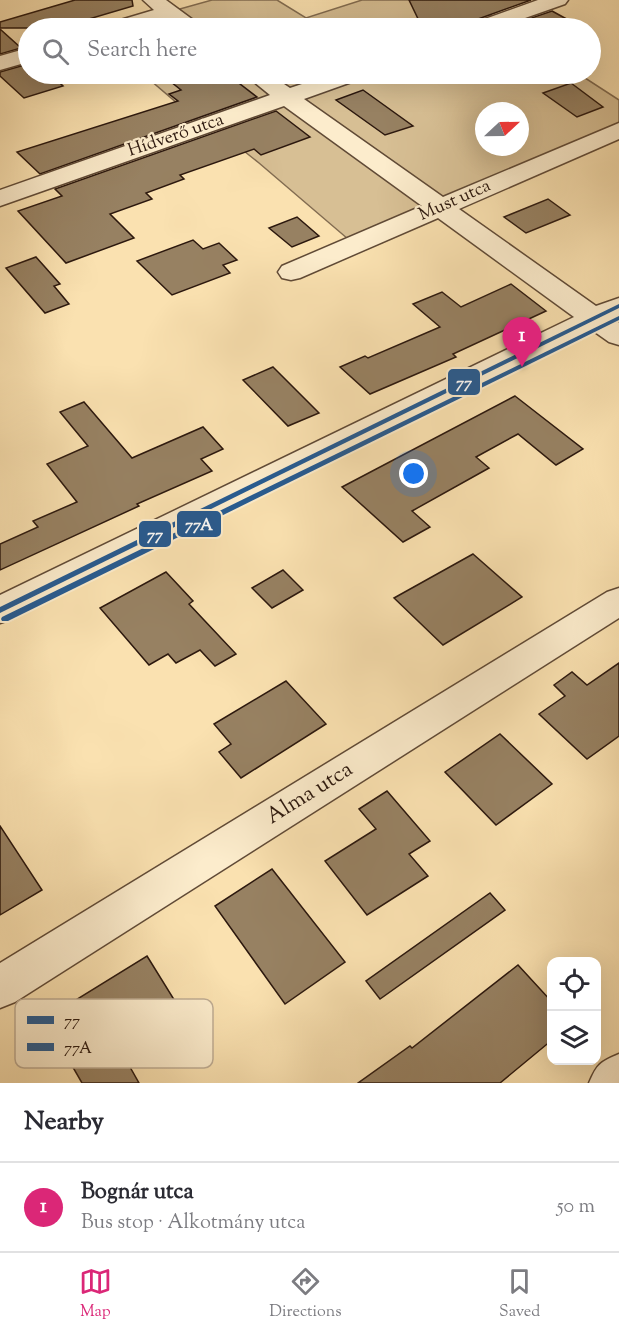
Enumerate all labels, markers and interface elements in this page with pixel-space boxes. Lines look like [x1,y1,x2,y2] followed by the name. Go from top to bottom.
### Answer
[18,18,601,84] search box
[39,35,72,68] icon: search
[87,35,197,67] text: Search here
[475,102,529,156] north arrow
[125,107,227,165] street label: Hídverő utca
[415,174,495,228] street label: Must utca
[502,318,542,367] pin: 1
[447,368,481,396] line badge: 77
[456,373,473,396] text: 77
[399,459,428,488] your location
[176,510,222,538] line badge: 77A
[185,515,213,538] text: 77A
[138,520,172,548] line badge: 77
[147,525,164,548] text: 77
[260,755,360,833] street label: Alma utca
[547,957,601,1065] map controls
[547,957,601,1011] button: locate
[15,999,213,1068] legend
[64,1011,80,1034] text: 77
[547,1011,601,1065] button: layers
[64,1038,92,1061] text: 77A
[24,1104,104,1141] text: Nearby
[81,1177,194,1209] text: Bognár utca
[40,1193,47,1222] text: 1
[557,1193,595,1222] text: 50 m
[81,1209,305,1238] text: Bus stop · Alkotmány utca
[79,1265,112,1324] tab: Map
[269,1265,342,1324] tab: Directions
[499,1265,540,1324] tab: Saved

